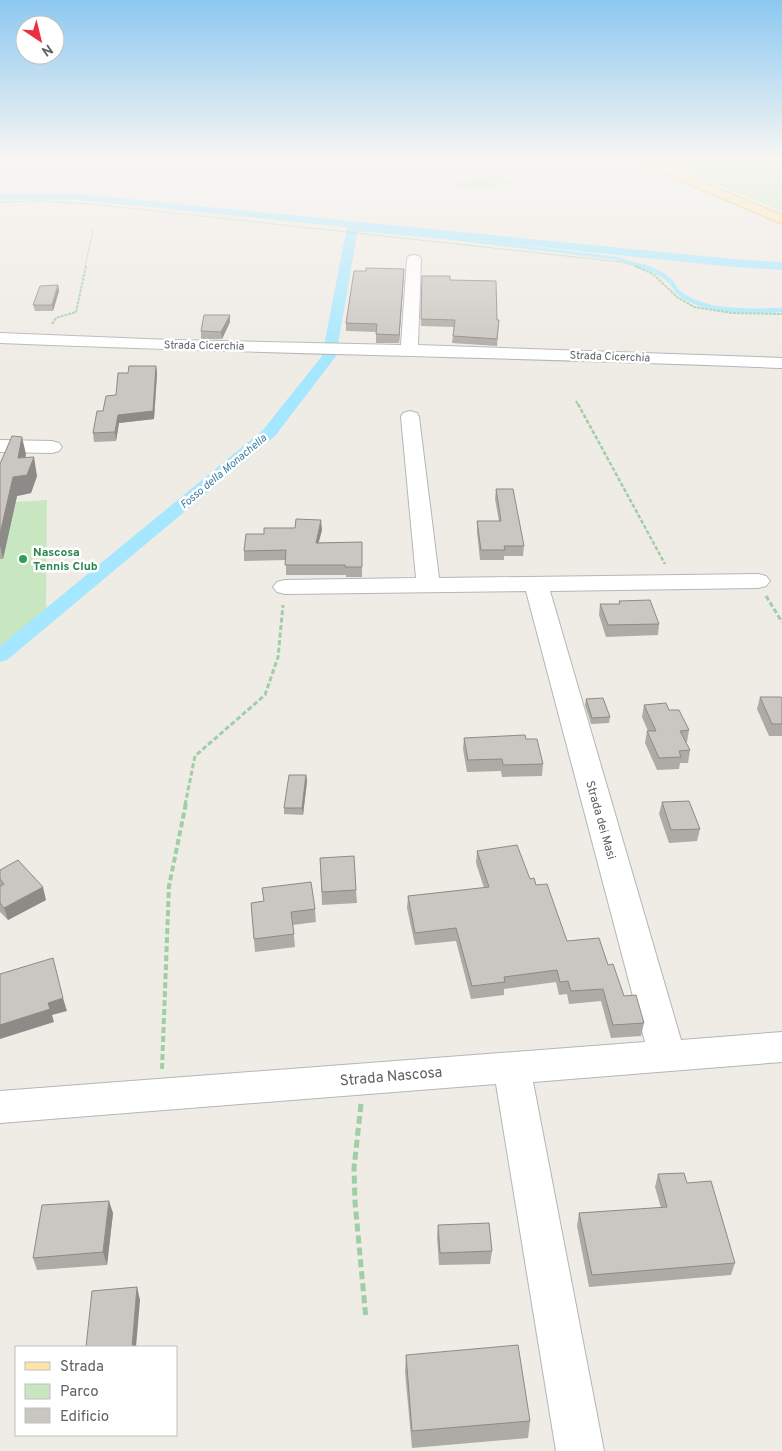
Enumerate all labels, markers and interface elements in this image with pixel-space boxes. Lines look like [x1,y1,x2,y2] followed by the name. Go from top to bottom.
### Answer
[15,15,65,65] north arrow
[38,40,56,59] text: N
[164,338,245,354] street label: Strada Cicerchia
[569,349,651,365] street label: Strada Cicerchia
[178,431,270,512] water label: Fosso della Monachella
[33,545,98,575] place label: Nascosa Tennis Club
[17,553,29,565] marker: Nascosa Tennis Club
[581,779,619,862] street label: Strada dei Masi
[339,1064,443,1091] street label: Strada Nascosa
[15,1346,178,1436] legend
[60,1358,104,1377] text: Strada
[60,1383,99,1402] text: Parco
[60,1408,109,1427] text: Edificio

